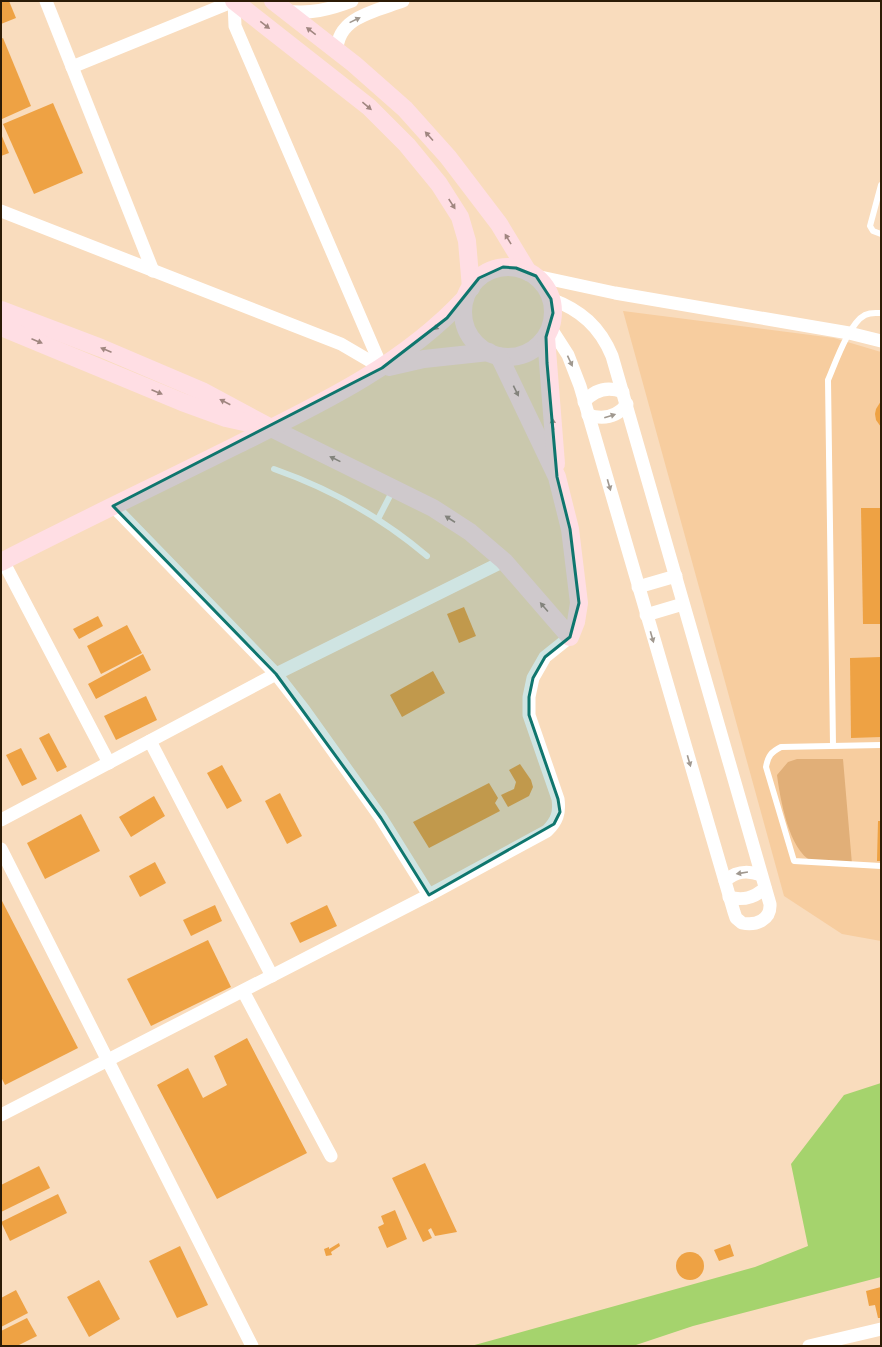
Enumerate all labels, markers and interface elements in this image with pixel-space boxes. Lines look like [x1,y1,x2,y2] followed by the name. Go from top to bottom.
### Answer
[349,17,361,23] one-way arrow
[259,21,270,30] one-way arrow
[305,26,316,35] one-way arrow
[362,101,372,110] one-way arrow
[424,130,433,141] one-way arrow
[448,198,455,209] one-way arrow
[504,233,511,245] one-way arrow
[433,322,443,331] one-way arrow
[32,339,44,345] one-way arrow
[100,346,112,352] one-way arrow
[568,355,574,367] one-way arrow
[513,385,519,396] one-way arrow
[152,389,164,395] one-way arrow
[219,399,231,405] one-way arrow
[604,413,616,419] one-way arrow
[549,418,556,430] one-way arrow
[329,456,341,462] one-way arrow
[606,479,612,491] one-way arrow
[445,515,455,523] one-way arrow
[540,602,549,613] one-way arrow
[649,631,655,643] one-way arrow
[686,756,692,768] one-way arrow
[736,870,748,876] one-way arrow

